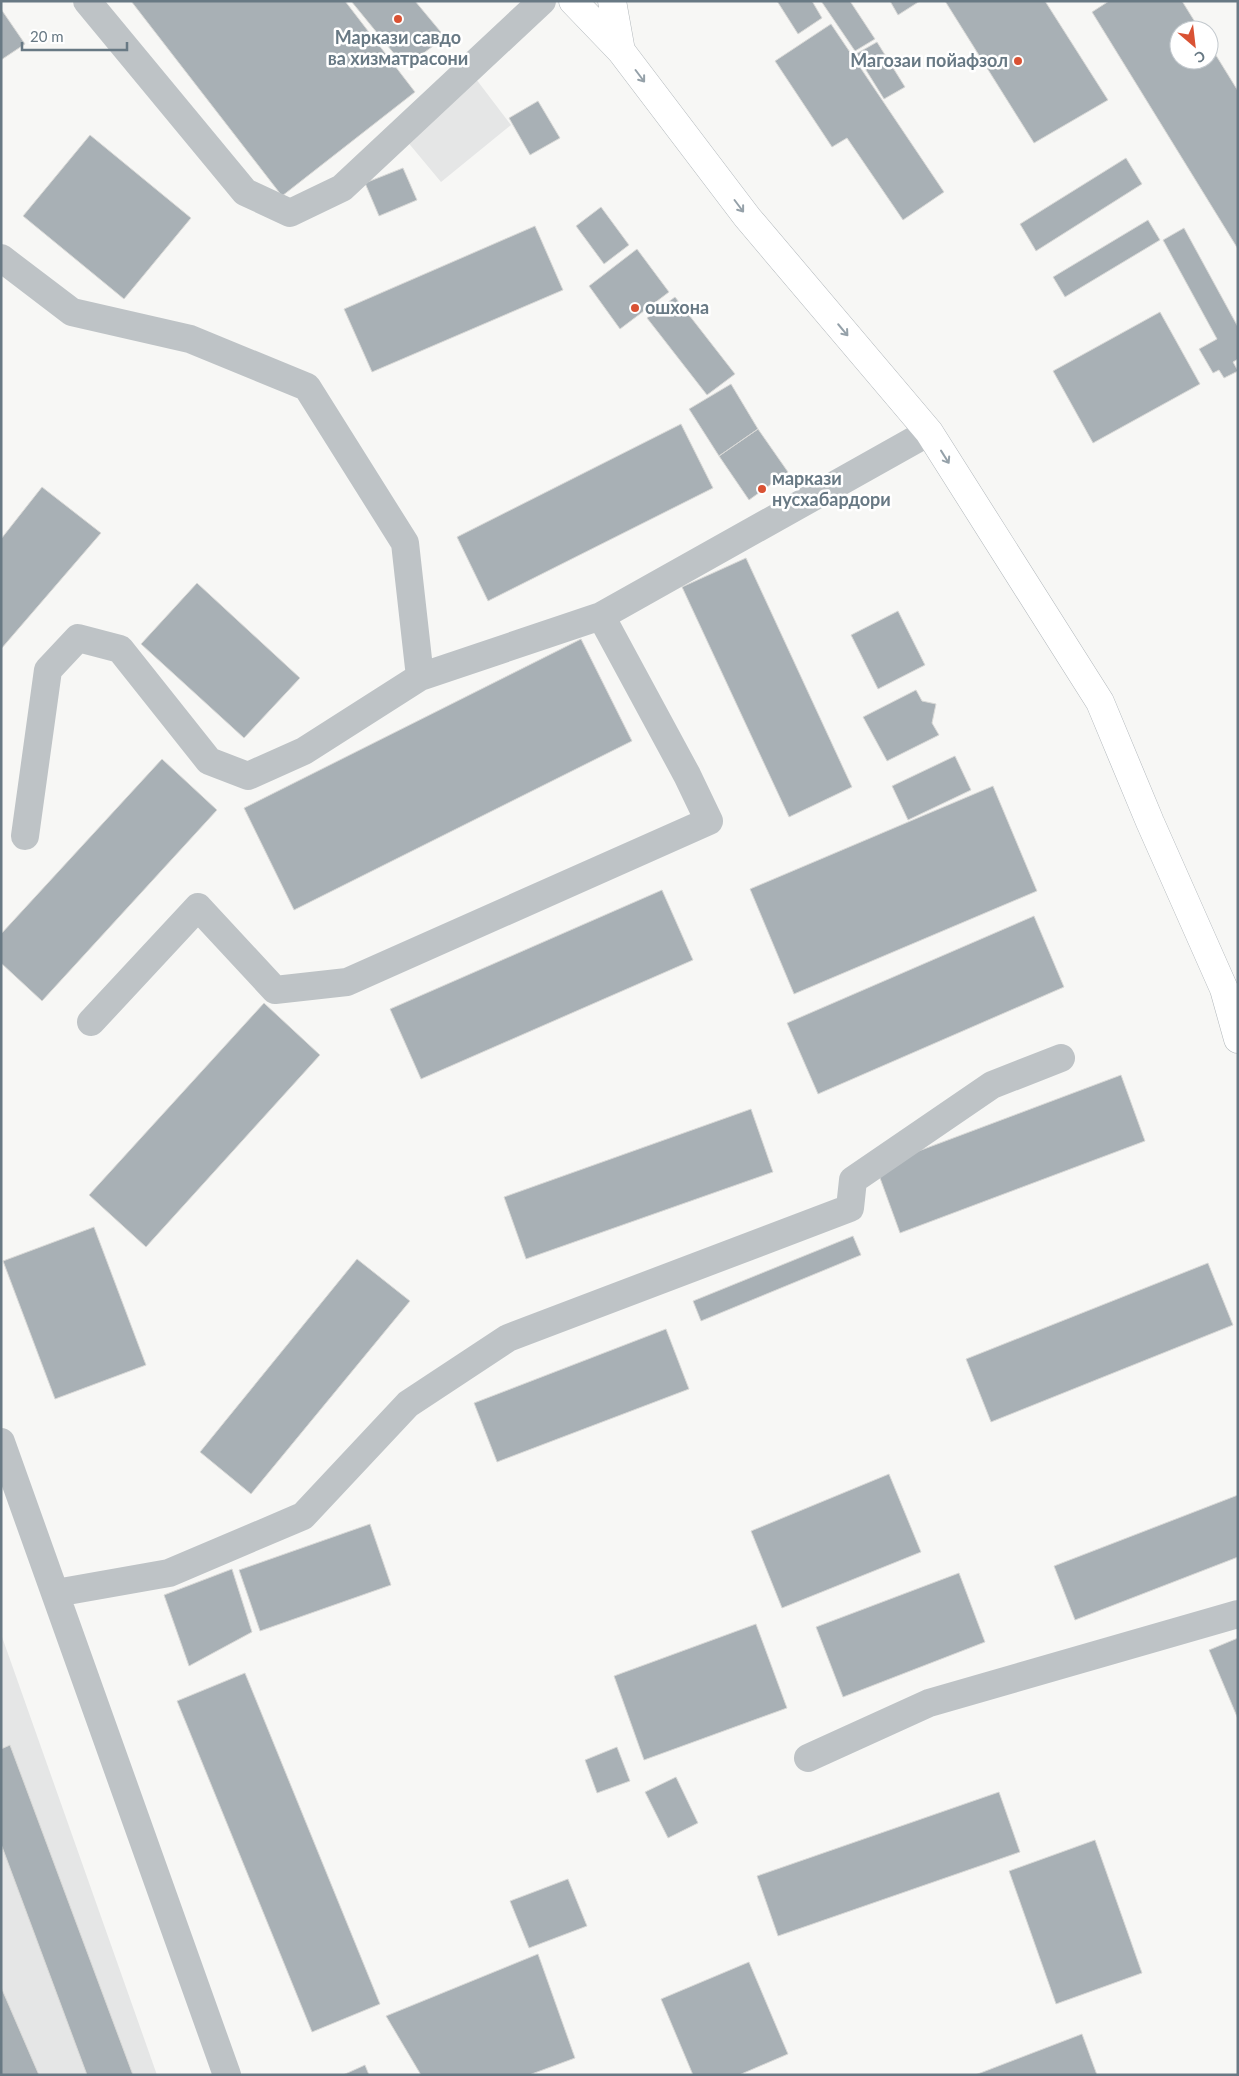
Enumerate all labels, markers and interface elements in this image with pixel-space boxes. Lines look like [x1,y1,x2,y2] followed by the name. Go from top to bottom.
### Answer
[392,13,404,25] marker: Маркази савдо ва хизматрасони
[22,20,128,52] scale bar
[1169,20,1219,70] north arrow
[328,26,468,69] place label: Маркази савдо ва хизматрасони
[30,27,64,45] text: 20 m
[1192,47,1208,67] text: С
[850,49,1008,71] place label: Магозаи пойафзол
[1012,55,1024,67] marker: Магозаи пойафзол
[635,70,646,83] one-way arrow
[733,199,744,212] one-way arrow
[645,296,709,318] place label: ошхона
[629,302,641,314] marker: ошхона
[838,324,849,337] one-way arrow
[940,449,950,463] one-way arrow
[772,467,891,510] place label: маркази нусхабардори
[756,483,768,495] marker: маркази нусхабардори

